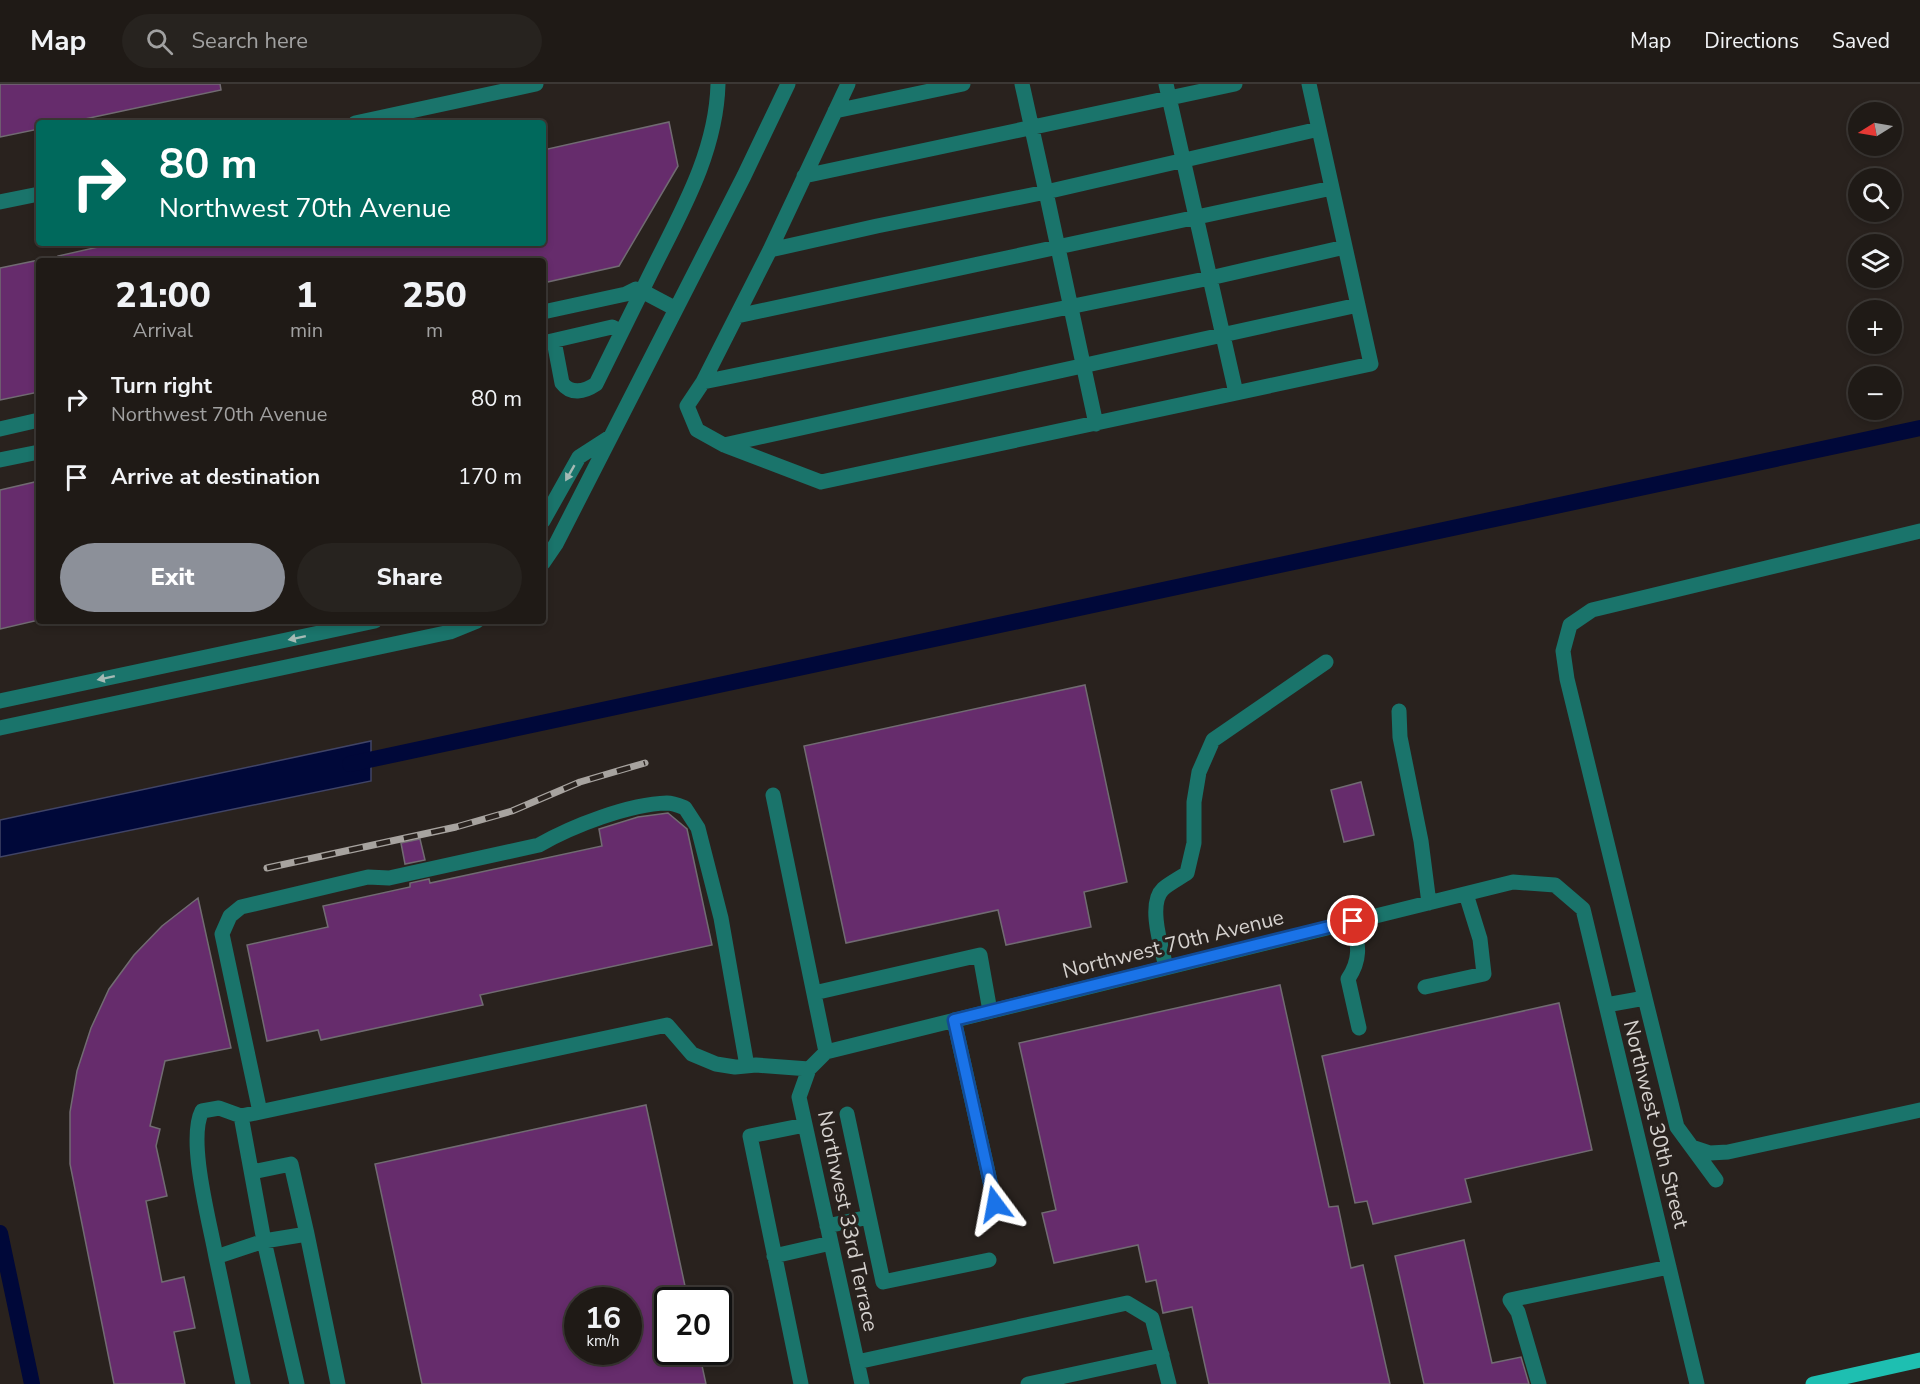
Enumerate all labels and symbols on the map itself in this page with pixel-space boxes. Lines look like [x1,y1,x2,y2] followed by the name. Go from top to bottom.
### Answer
[1848,102,1902,156] north arrow
[565,465,575,482] one-way arrow
[288,633,306,643] one-way arrow
[97,674,116,683] one-way arrow
[1327,895,1378,946] pin
[1059,903,1287,985] street label: Northwest 70th Avenue
[1617,1017,1696,1231] street label: Northwest 30th Street
[811,1108,885,1334] street label: Northwest 33rd Terrace
[963,1172,1027,1236] position arrow
[654,1287,732,1365] speed limit sign: 20

